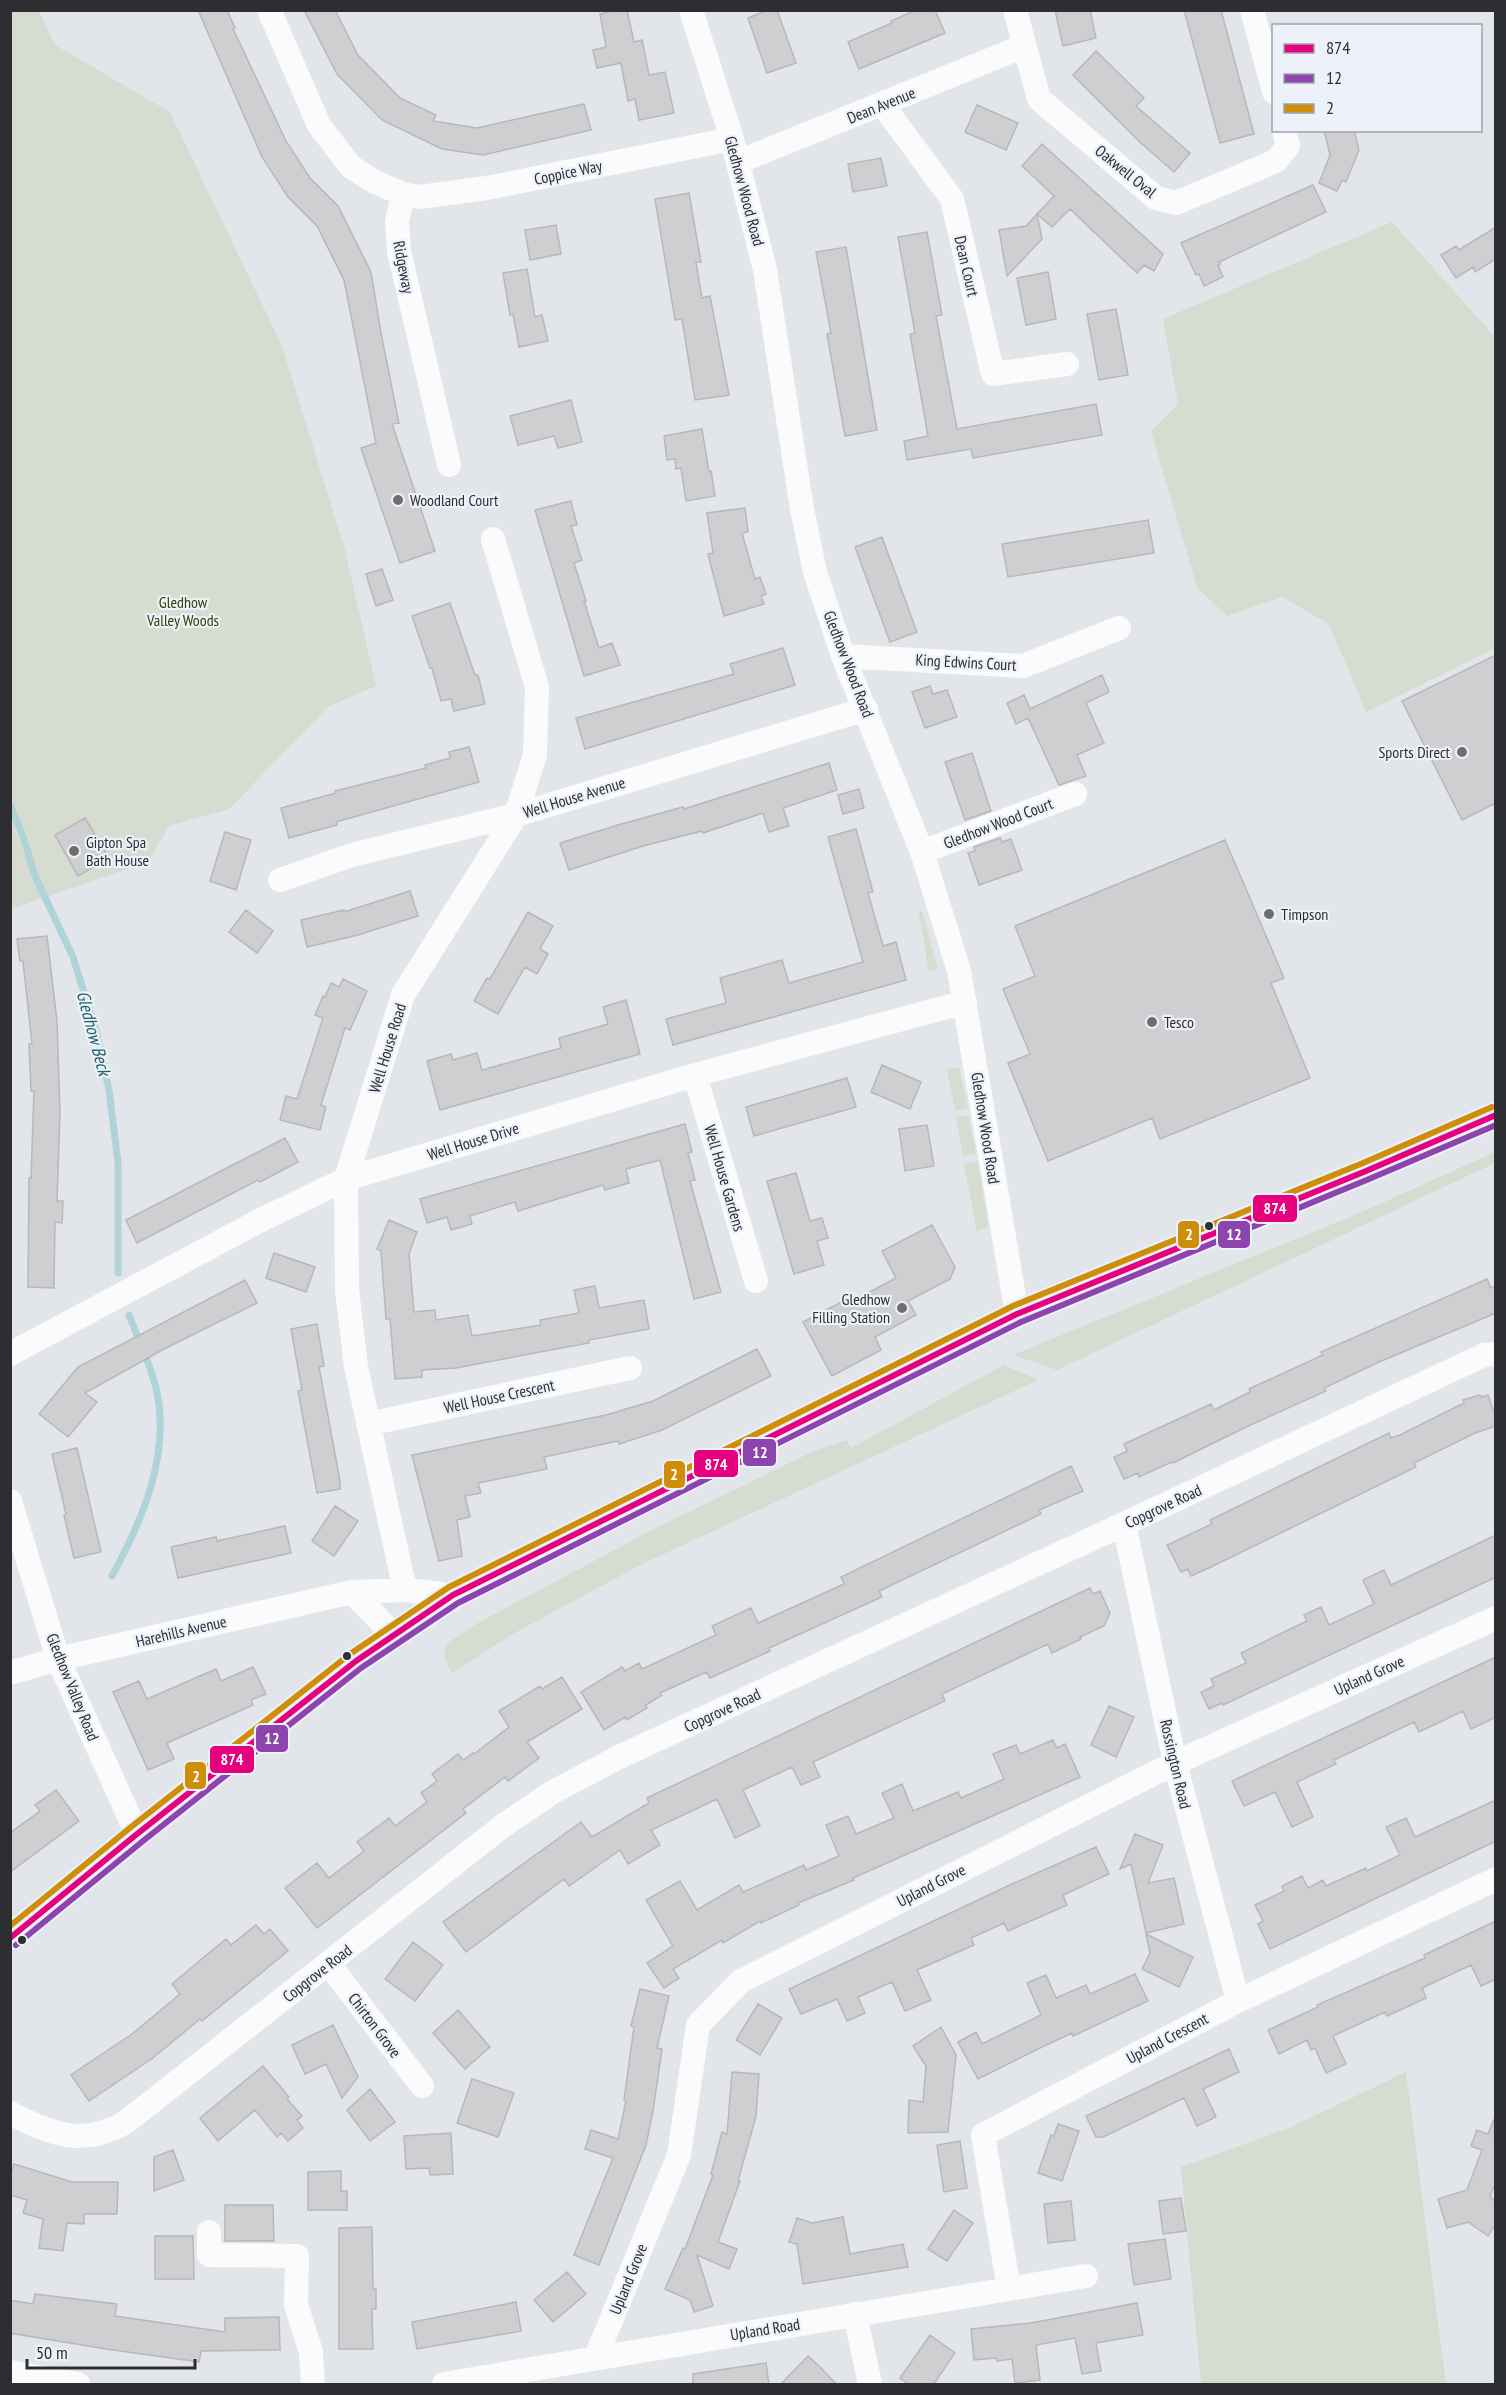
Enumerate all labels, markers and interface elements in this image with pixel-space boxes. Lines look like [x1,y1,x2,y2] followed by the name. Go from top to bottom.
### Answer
[1272,24,1482,132] legend
[1326,36,1350,59] text: 874
[1326,66,1342,89] text: 12
[844,82,918,128] street label: Dean Avenue
[1326,96,1334,119] text: 2
[721,134,769,248] street label: Gledhow Wood Road
[1091,140,1161,202] street label: Oakwell Oval
[532,155,604,189] street label: Coppice Way
[950,234,984,299] street label: Dean Court
[389,239,419,295] street label: Ridgeway
[410,490,499,510] place label: Woodland Court
[391,493,405,507] marker: Woodland Court
[146,592,219,630] park label: Gledhow Valley Woods
[819,608,879,720] street label: Gledhow Wood Road
[915,649,1018,675] street label: King Edwins Court
[1378,742,1451,762] place label: Sports Direct
[1455,745,1469,759] marker: Sports Direct
[521,772,627,822] street label: Well House Avenue
[941,793,1056,853] street label: Gledhow Wood Court
[86,832,149,870] place label: Gipton Spa Bath House
[67,844,81,858] marker: Gipton Spa Bath House
[1281,904,1328,924] place label: Timpson
[1262,907,1276,921] marker: Timpson
[72,988,117,1080] water label: Gledhow Beck
[364,1001,410,1095] street label: Well House Road
[1164,1012,1194,1032] place label: Tesco
[1145,1015,1159,1029] marker: Tesco
[967,1071,1005,1185] street label: Gledhow Wood Road
[425,1118,521,1164] street label: Well House Drive
[700,1122,750,1234] street label: Well House Gardens
[1252,1194,1298,1223] line badge: 874
[1264,1198,1287,1218] text: 874
[1177,1220,1200,1249] line badge: 2
[1203,1220,1215,1232] unlabelled marker
[1217,1220,1251,1249] line badge: 12
[1185,1224,1193,1244] text: 2
[1226,1224,1242,1244] text: 12
[812,1289,891,1327] place label: Gledhow Filling Station
[895,1301,909,1315] marker: Gledhow Filling Station
[442,1374,557,1417] street label: Well House Crescent
[742,1438,777,1467] line badge: 12
[752,1442,768,1462] text: 12
[693,1449,739,1478] line badge: 874
[705,1454,728,1474] text: 874
[663,1460,686,1489] line badge: 2
[670,1464,678,1484] text: 2
[1121,1480,1205,1532] street label: Copgrove Road
[134,1611,228,1651] street label: Harehills Avenue
[42,1630,104,1744] street label: Gledhow Valley Road
[341,1650,353,1662] unlabelled marker
[1331,1651,1407,1699] street label: Upland Grove
[680,1684,764,1736] street label: Copgrove Road
[1156,1717,1196,1811] street label: Rossington Road
[255,1724,289,1753] line badge: 12
[264,1728,280,1748] text: 12
[209,1745,255,1774] line badge: 874
[221,1749,244,1769] text: 874
[184,1761,207,1790] line badge: 2
[192,1766,200,1786] text: 2
[893,1859,969,1911] street label: Upland Grove
[16,1934,28,1946] unlabelled marker
[278,1940,356,2006] street label: Copgrove Road
[344,1989,406,2061] street label: Chirton Grove
[1123,2008,1212,2068] street label: Upland Crescent
[605,2241,651,2317] street label: Upland Grove
[729,2314,801,2344] street label: Upland Road
[27,2332,195,2370] scale bar
[36,2341,68,2364] text: 50 m

